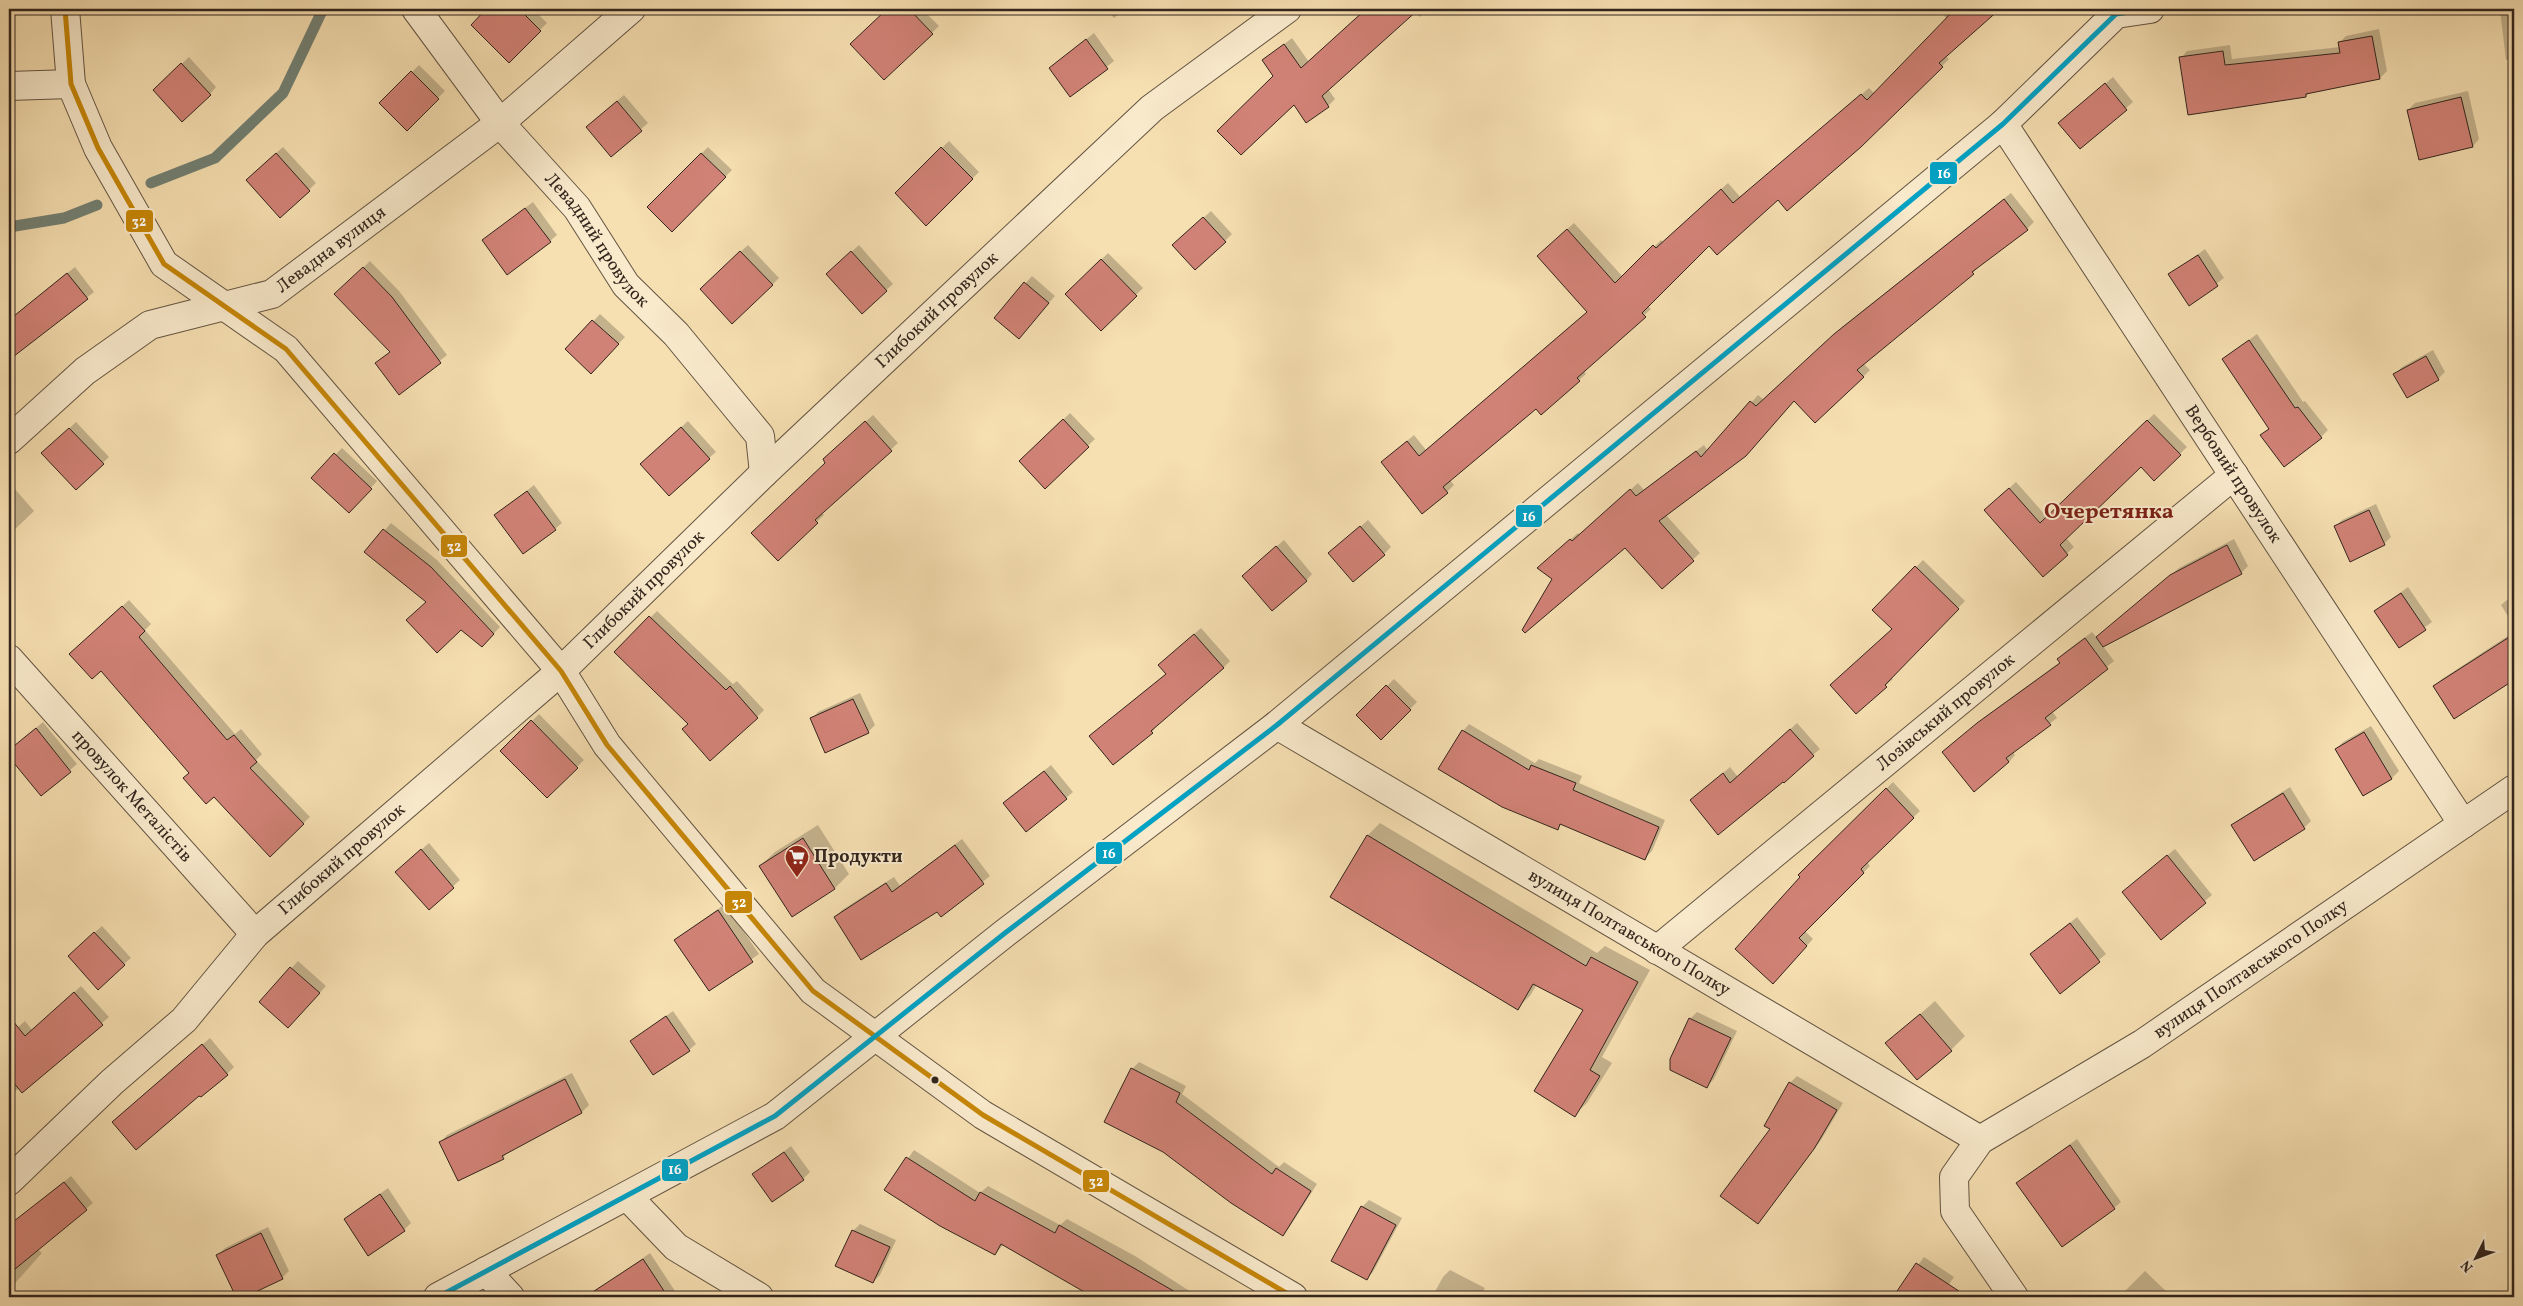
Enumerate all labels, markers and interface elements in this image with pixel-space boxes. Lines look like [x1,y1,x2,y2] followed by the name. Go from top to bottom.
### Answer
[1929,161,1958,185] line badge: 16
[1937,165,1951,184] text: 16
[538,167,655,314] street label: Левадний провулок
[271,200,391,299] street label: Левадна вулиця
[125,209,154,233] line badge: 32
[132,213,146,232] text: 32
[870,246,1004,374] street label: Глибокий провулок
[2178,400,2288,549] street label: Вербовий провулок
[2044,497,2174,528] district label: Очеретянка
[1515,504,1543,528] line badge: 16
[1522,508,1536,527] text: 16
[578,525,711,655] street label: Глибокий провулок
[440,534,468,558] line badge: 32
[447,538,461,557] text: 32
[1871,647,2021,777] street label: Лозівський провулок
[66,724,198,868] street label: провулок Металістів
[273,797,411,921] street label: Глибокий провулок
[1095,841,1123,865] line badge: 16
[784,844,810,878] supermarket icon: Продукти
[814,845,903,870] place label: Продукти
[1102,845,1116,864] text: 16
[1523,863,1735,1003] street label: вулиця Полтавського Полку
[724,890,753,914] line badge: 32
[732,894,746,913] text: 32
[2149,894,2354,1045] street label: вулиця Полтавського Полку
[930,1075,940,1085] unlabelled marker
[661,1158,689,1182] line badge: 16
[668,1161,682,1180] text: 16
[1082,1169,1110,1193] line badge: 32
[1089,1173,1103,1192] text: 32
[2450,1234,2500,1284] north arrow
[2457,1256,2478,1276] text: N

